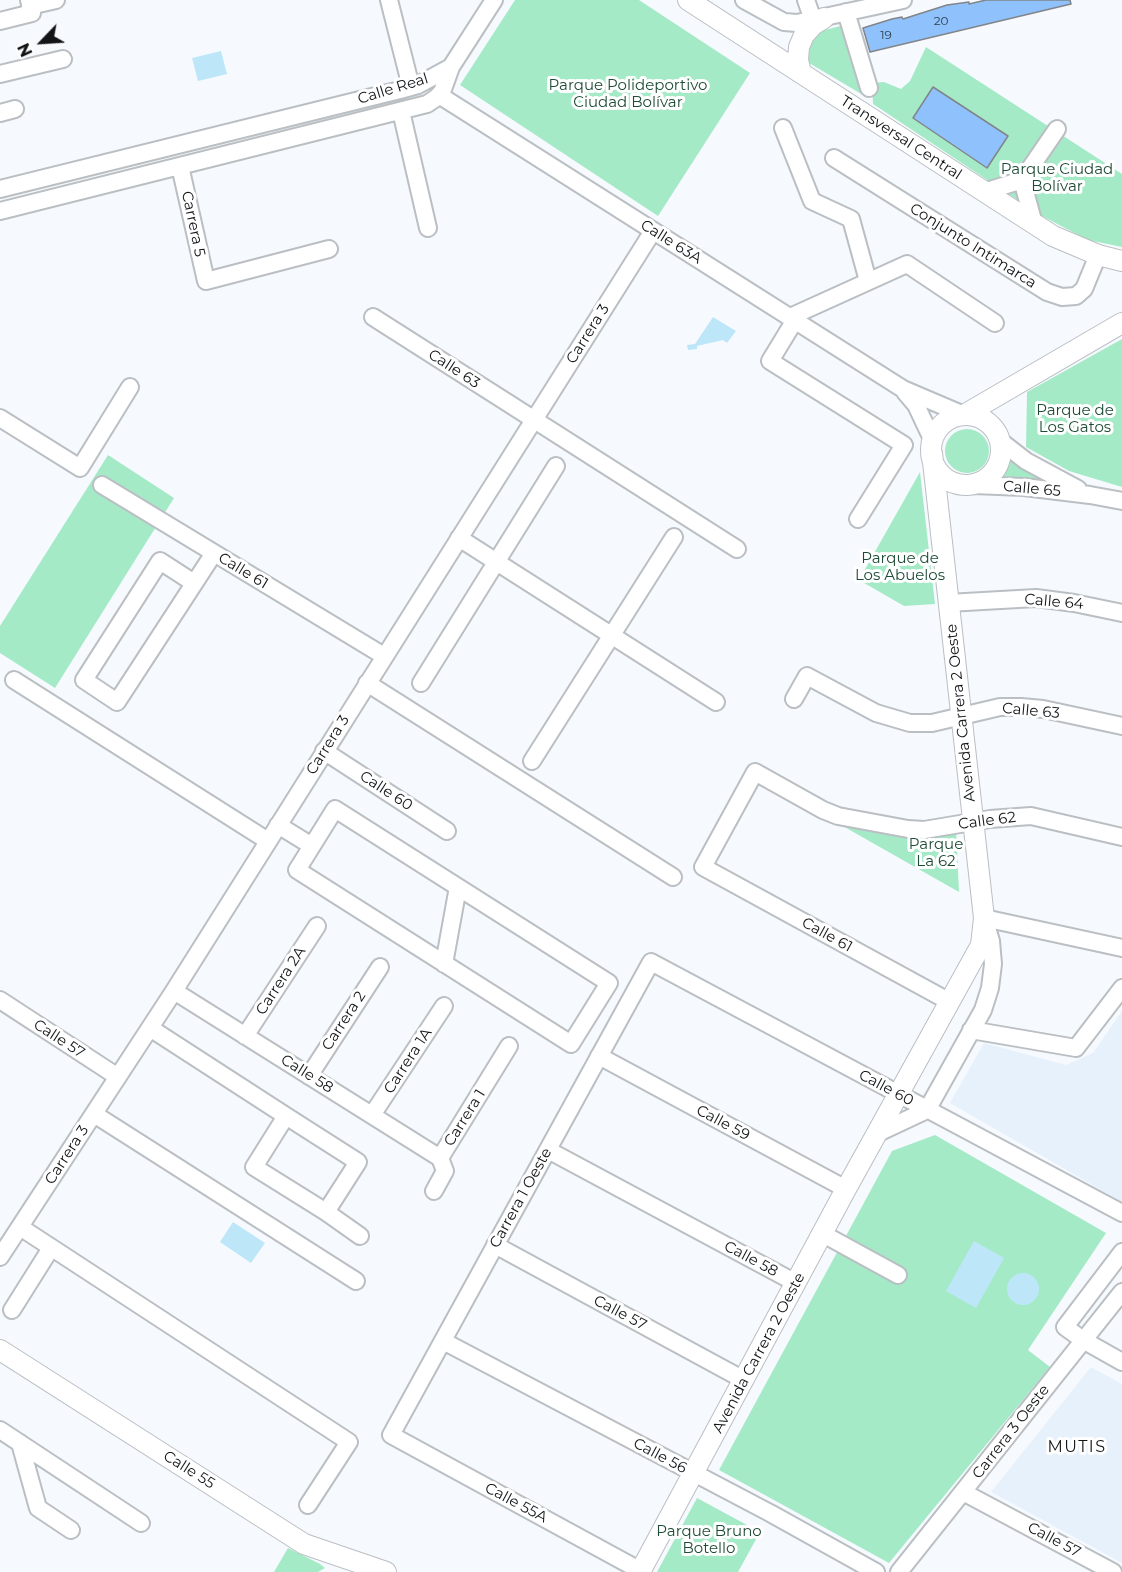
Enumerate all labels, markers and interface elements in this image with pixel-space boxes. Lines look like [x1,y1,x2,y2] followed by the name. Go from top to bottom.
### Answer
[12,12,72,72] north arrow
[934,14,948,28] house number: 20
[880,28,892,42] house number: 19
[14,40,37,60] text: N
[355,70,431,108] street label: Calle Real
[549,77,707,112] park label: Parque Polideportivo Ciudad Bolívar
[837,92,965,184] street label: Transversal Central
[1001,161,1113,196] park label: Parque Ciudad Bolívar
[177,189,209,259] street label: Carrera 5
[906,200,1040,292] street label: Conjunto Intimarca
[637,216,705,268] street label: Calle 63A
[563,301,613,367] street label: Carrera 3
[425,346,483,392] street label: Calle 63
[1036,402,1114,437] park label: Parque de Los Gatos
[1002,478,1062,500] street label: Calle 65
[215,549,271,593] street label: Calle 61
[855,550,945,585] park label: Parque de Los Abuelos
[1024,590,1084,614] street label: Calle 64
[943,623,979,803] street label: Avenida Carrera 2 Oeste
[1001,700,1061,722] street label: Calle 63
[303,712,353,778] street label: Carrera 3
[356,767,416,815] street label: Calle 60
[957,809,1017,833] street label: Calle 62
[909,836,963,871] park label: Parque La 62
[799,914,855,956] street label: Calle 61
[252,944,310,1018] street label: Carrera 2A
[318,988,370,1054] street label: Carrera 2
[30,1016,88,1062] street label: Calle 57
[380,1025,436,1097] street label: Carrera 1A
[277,1051,337,1097] street label: Calle 58
[856,1066,916,1110] street label: Calle 60
[440,1086,490,1150] street label: Carrera 1
[693,1101,753,1145] street label: Calle 59
[41,1122,93,1188] street label: Carrera 3
[486,1145,556,1251] street label: Carrera 1 Oeste
[721,1237,781,1281] street label: Calle 58
[709,1270,809,1436] street label: Avenida Carrera 2 Oeste
[590,1292,650,1334] street label: Calle 57
[969,1381,1053,1483] street label: Carrera 3 Oeste
[630,1434,690,1478] street label: Calle 56
[1047,1437,1107,1457] district label: MUTIS
[160,1447,218,1493] street label: Calle 55
[482,1479,550,1527] street label: Calle 55A
[1024,1519,1084,1561] street label: Calle 57
[656,1523,762,1558] park label: Parque Bruno Botello

